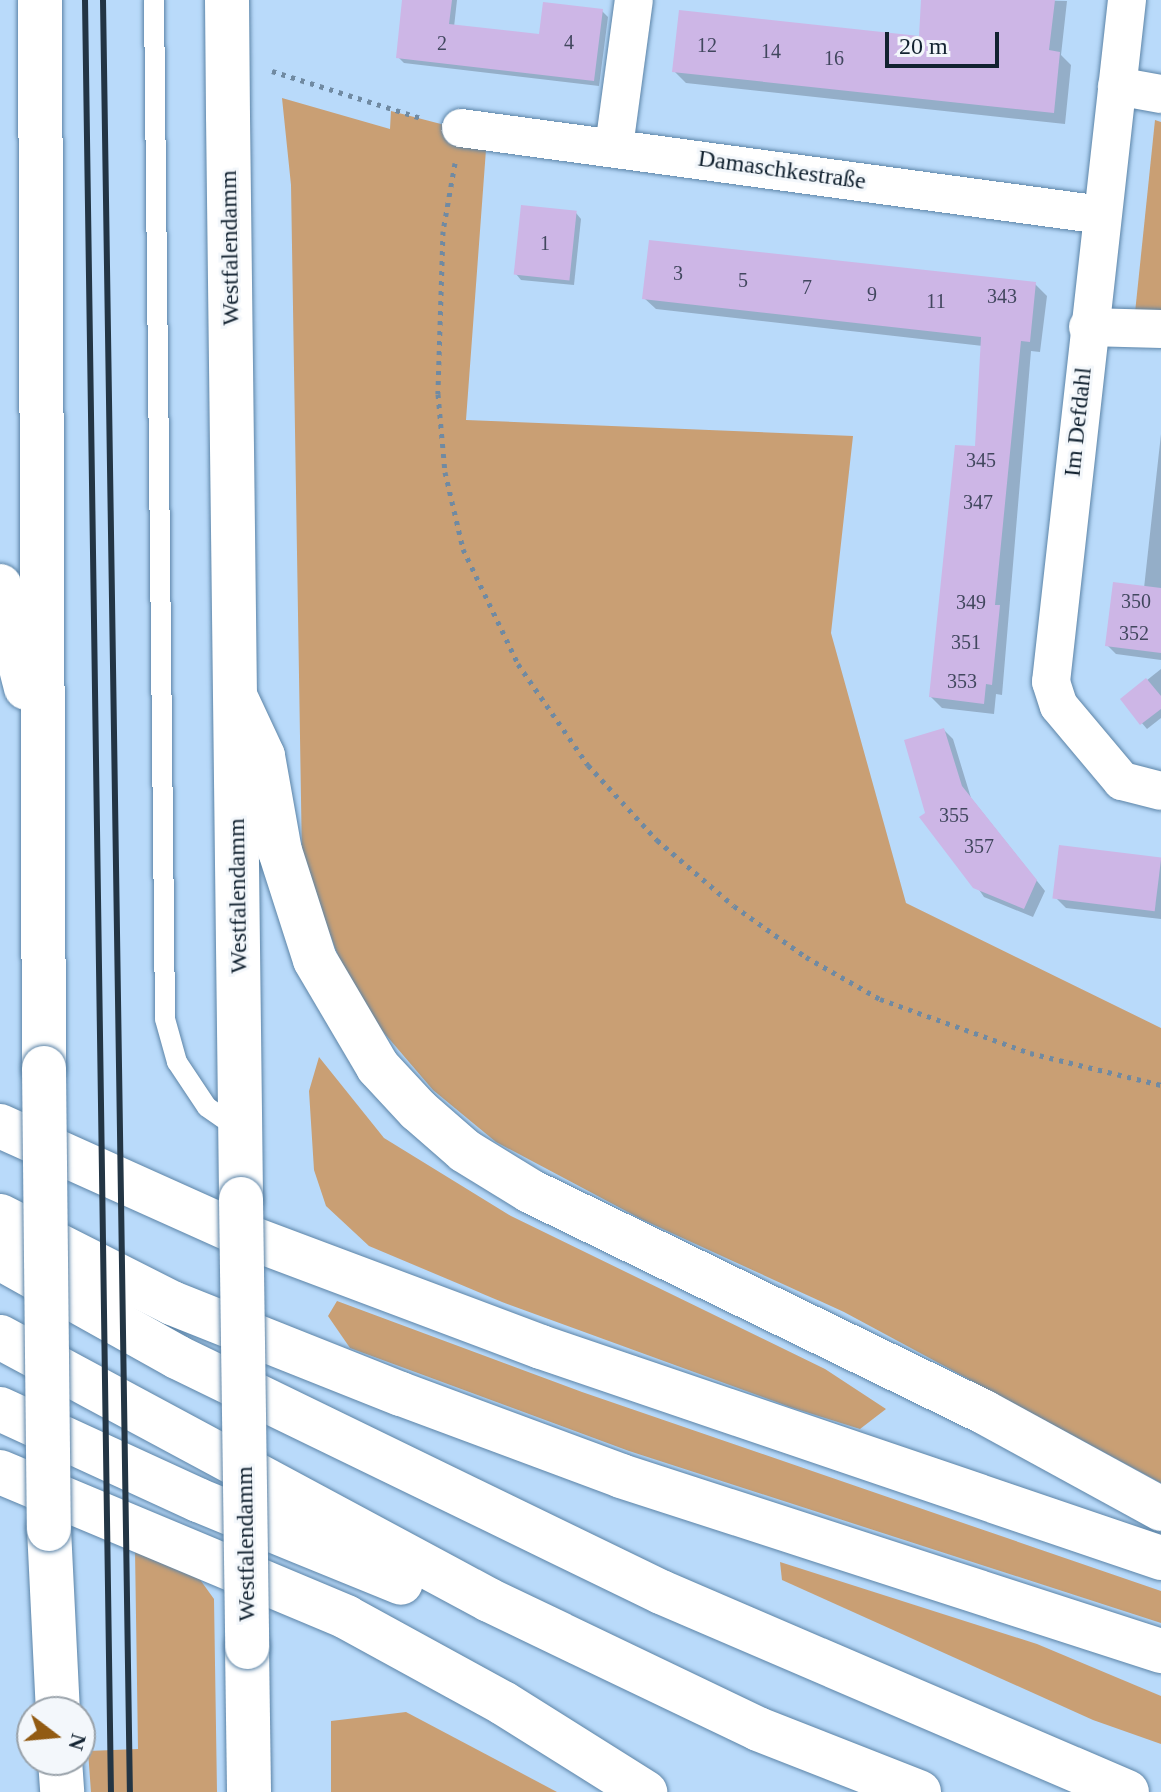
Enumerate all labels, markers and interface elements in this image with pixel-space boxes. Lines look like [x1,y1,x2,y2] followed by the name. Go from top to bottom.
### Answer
[889,16,1003,66] scale bar
[564,30,574,54] house number: 4
[437,31,447,55] house number: 2
[697,33,717,57] house number: 12
[899,33,948,59] text: 20 m
[761,39,781,63] house number: 14
[824,46,844,70] house number: 16
[696,144,868,196] street label: Damaschkestraße
[214,170,246,326] street label: Westfalendamm
[540,231,550,255] house number: 1
[673,261,683,285] house number: 3
[738,268,748,292] house number: 5
[802,275,812,299] house number: 7
[867,282,877,306] house number: 9
[987,284,1017,308] house number: 343
[926,289,946,313] house number: 11
[1058,366,1098,478] street label: Im Defdahl
[966,448,996,472] house number: 345
[963,490,993,514] house number: 347
[1121,589,1151,613] house number: 350
[956,590,986,614] house number: 349
[1119,621,1149,645] house number: 352
[951,630,981,654] house number: 351
[947,669,977,693] house number: 353
[939,803,969,827] house number: 355
[222,818,254,974] street label: Westfalendamm
[964,834,994,858] house number: 357
[230,1466,262,1622] street label: Westfalendamm
[16,1696,96,1776] north arrow
[63,1731,92,1753] text: N

